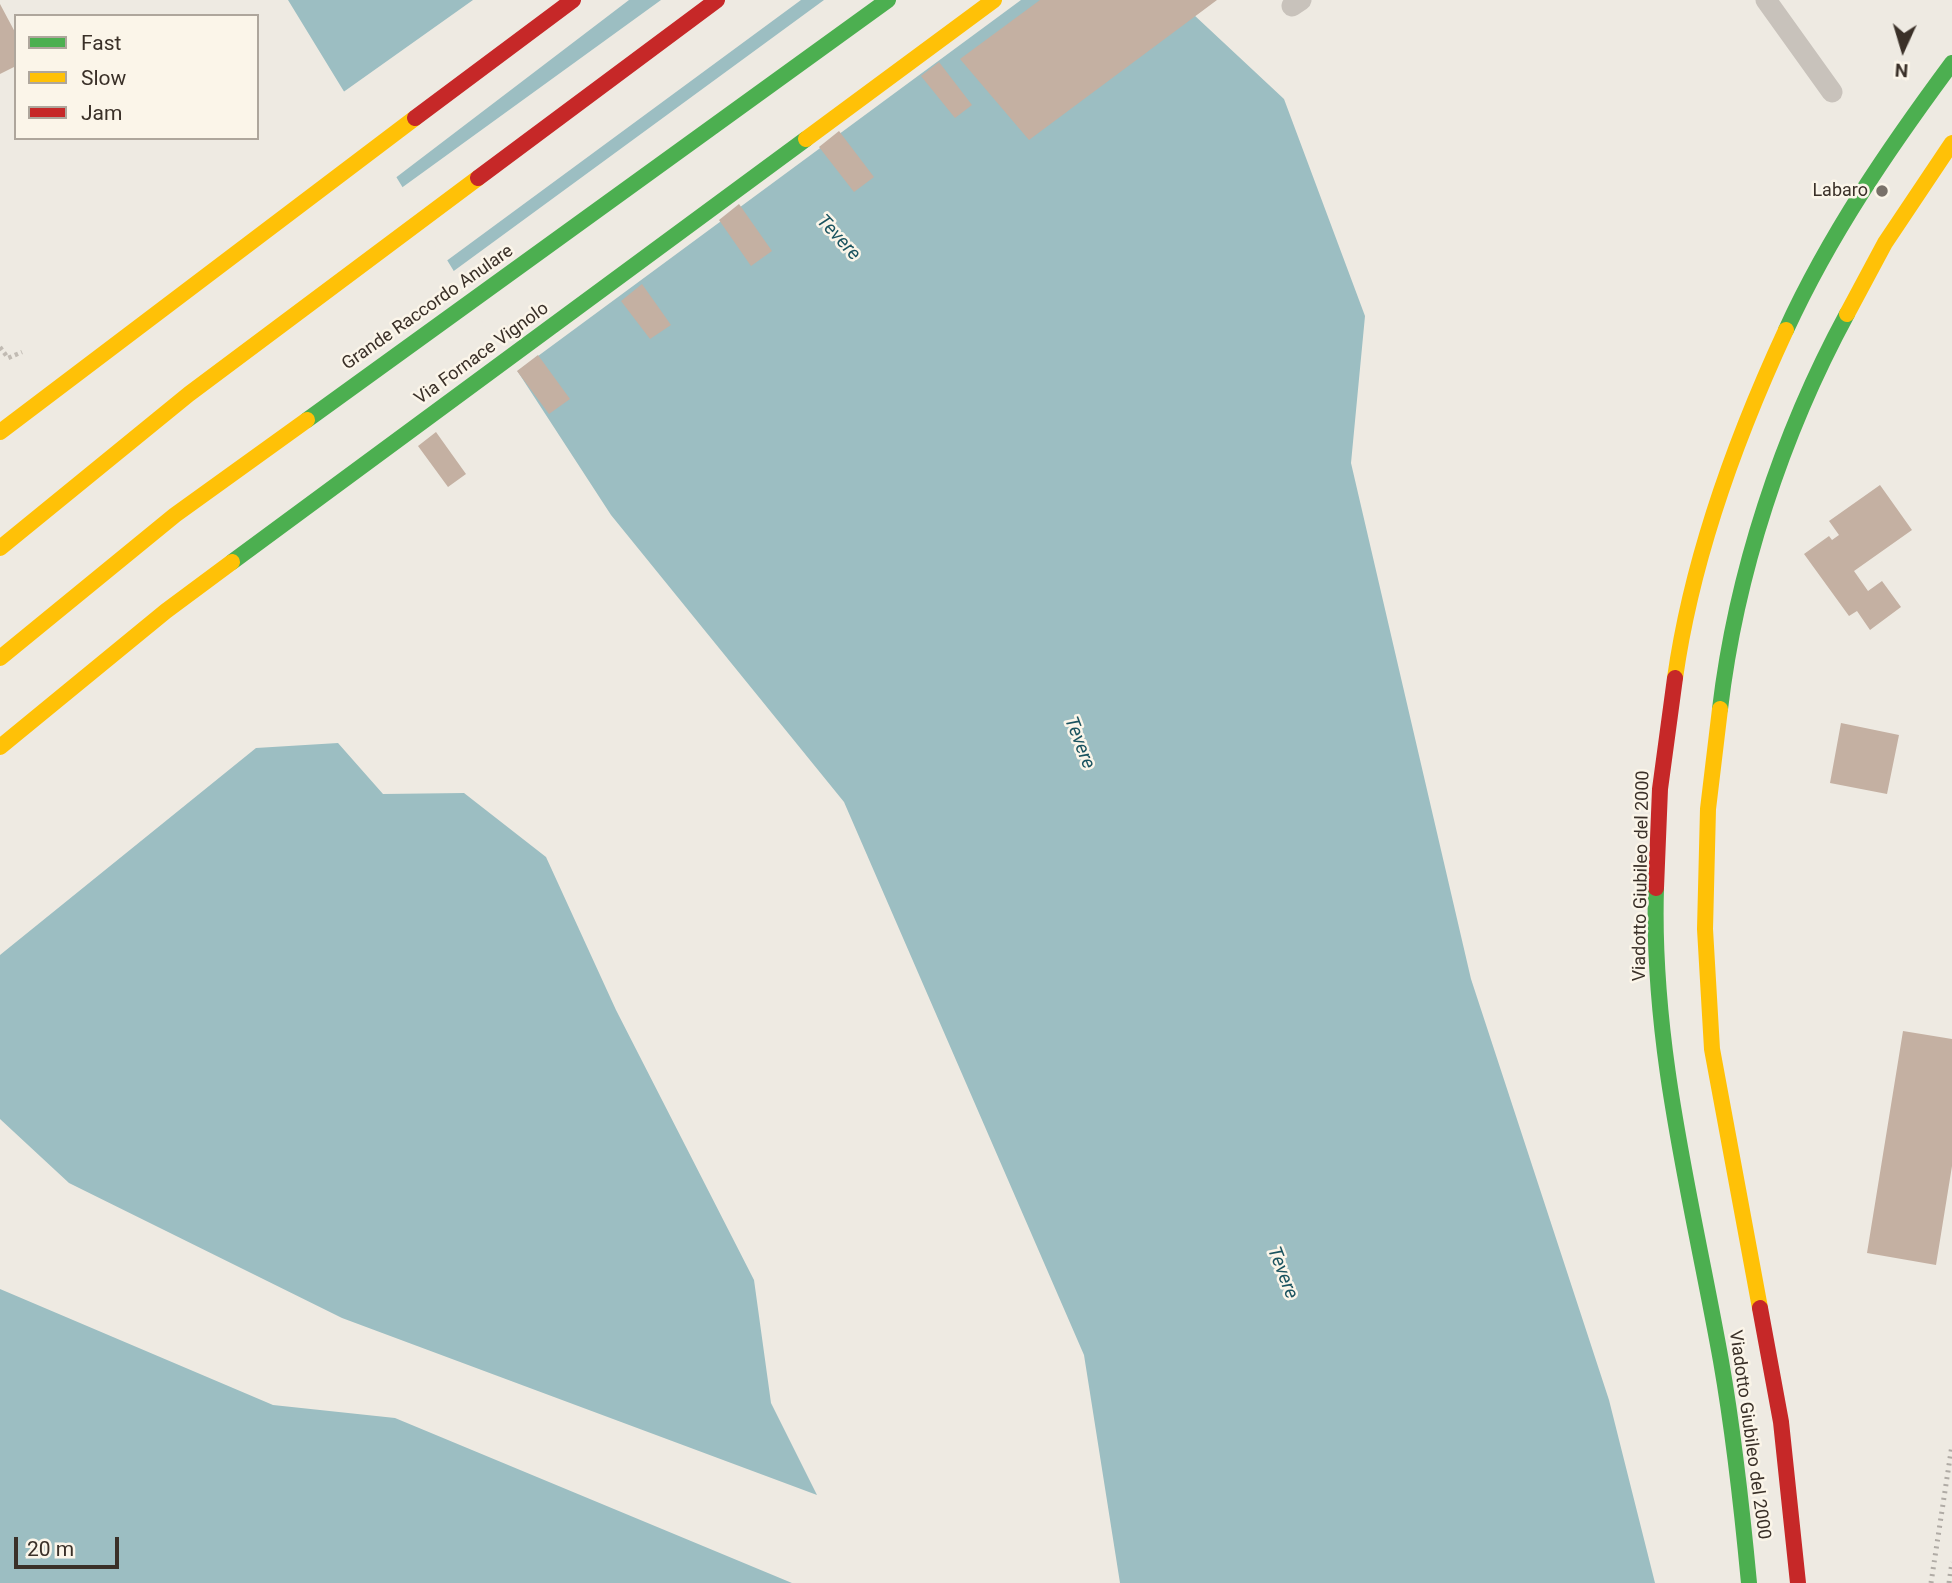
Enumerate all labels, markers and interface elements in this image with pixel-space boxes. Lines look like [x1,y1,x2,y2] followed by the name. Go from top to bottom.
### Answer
[14,14,259,140] legend
[1868,14,1938,84] north arrow
[81,31,121,55] text: Fast
[1894,59,1909,82] text: N
[81,66,126,90] text: Slow
[81,101,122,125] text: Jam
[1812,180,1868,202] place label: Labaro
[1874,183,1890,199] marker: Labaro
[811,210,865,266] water label: Tevere
[338,241,518,375] street label: Grande Raccordo Anulare
[411,298,553,410] street label: Via Fornace Vignolo
[1059,714,1099,772] water label: Tevere
[1629,770,1655,982] street label: Viadotto Giubileo del 2000
[1262,1244,1302,1302] water label: Tevere
[1724,1329,1774,1541] street label: Viadotto Giubileo del 2000
[18,1524,122,1568] scale bar
[27,1537,74,1561] text: 20 m

